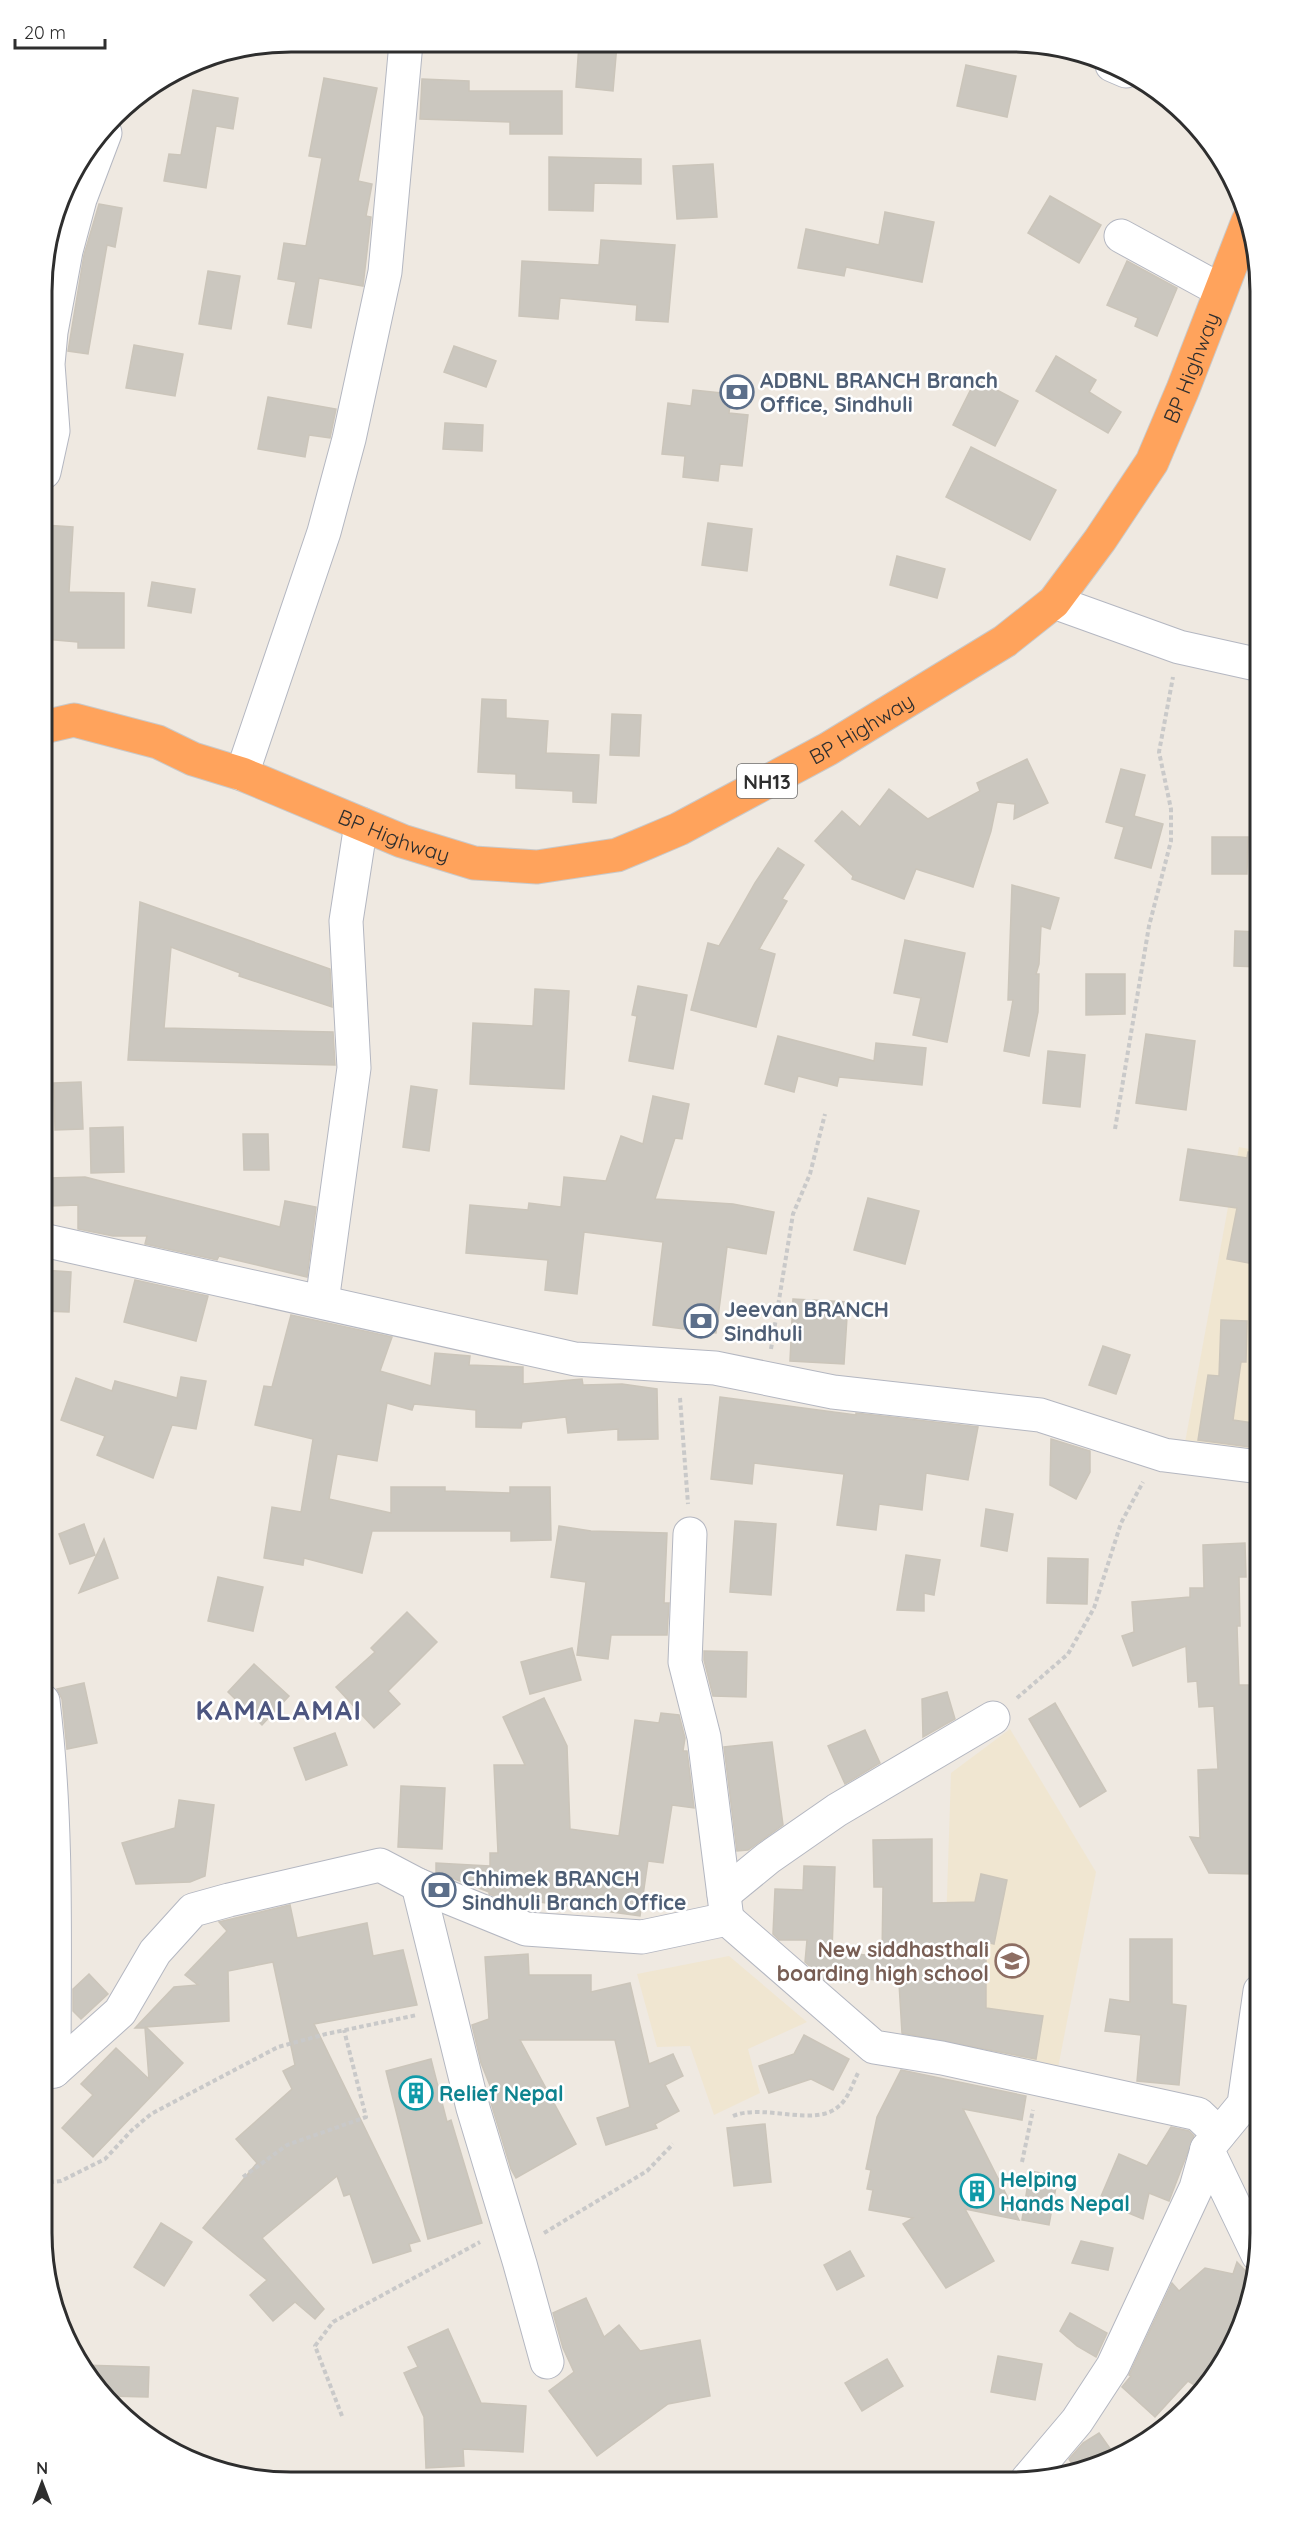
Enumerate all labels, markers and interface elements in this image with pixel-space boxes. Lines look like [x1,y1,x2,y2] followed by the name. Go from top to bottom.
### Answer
[15,12,105,50] scale bar
[24,21,66,44] text: 20 m
[1157,308,1225,427] street label: BP Highway
[760,367,998,417] place label: ADBNL BRANCH Branch Office, Sindhuli
[719,374,755,410] bank icon: ADBNL BRANCH Branch Office, Sindhuli
[805,687,918,770] street label: BP Highway
[737,764,797,798] road number: NH13
[334,803,453,868] street label: BP Highway
[724,1296,889,1346] place label: Jeevan BRANCH Sindhuli
[683,1303,719,1339] bank icon: Jeevan BRANCH Sindhuli
[195,1693,363,1727] district label: KAMALAMAI
[462,1865,686,1915] place label: Chhimek BRANCH Sindhuli Branch Office
[421,1872,457,1908] bank icon: Chhimek BRANCH Sindhuli Branch Office
[777,1936,989,1986] place label: New siddhasthali boarding high school
[994,1943,1030,1979] school or university icon: New siddhasthali boarding high school
[398,2075,434,2111] building icon: Relief Nepal
[439,2080,564,2106] place label: Relief Nepal
[1000,2166,1130,2216] place label: Helping Hands Nepal
[959,2173,995,2209] building icon: Helping Hands Nepal
[12,2453,72,2513] north arrow
[36,2458,48,2478] text: N

